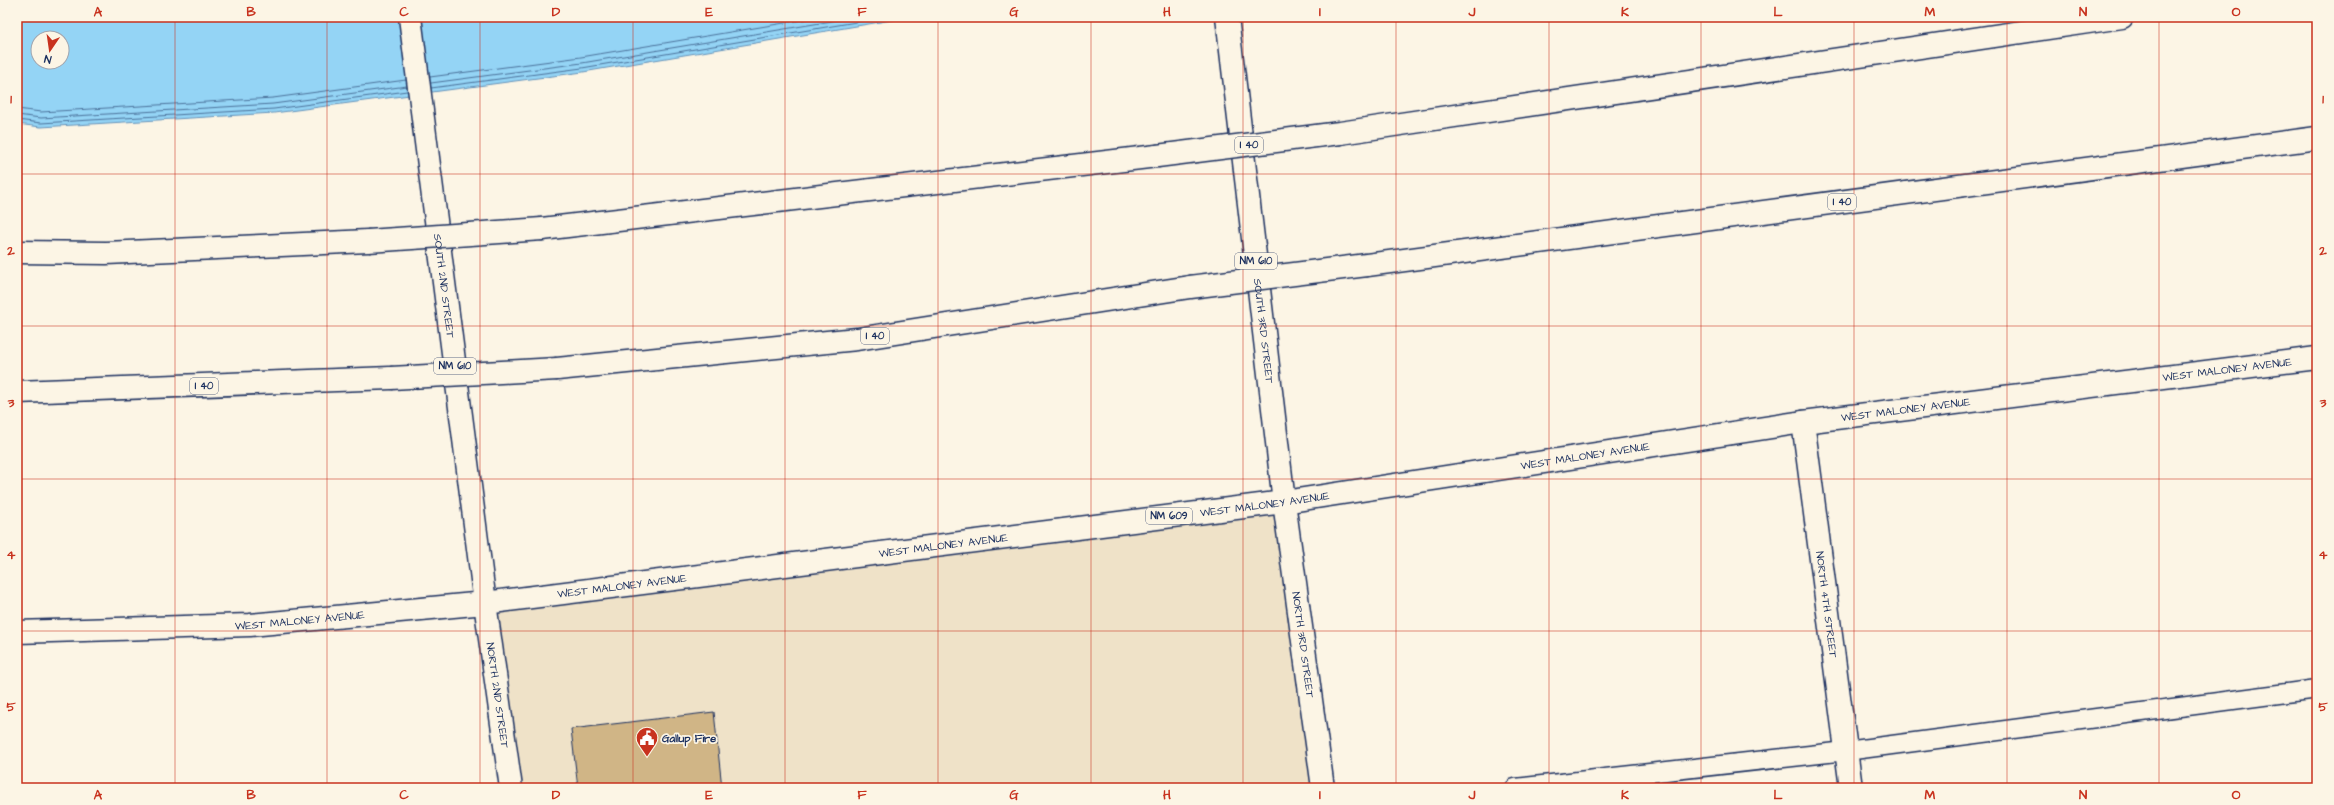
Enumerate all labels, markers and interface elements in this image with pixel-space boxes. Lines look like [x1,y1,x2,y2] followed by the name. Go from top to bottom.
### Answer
[94,3,103,21] text: A
[246,3,256,21] text: B
[399,3,409,21] text: C
[552,3,561,21] text: D
[705,3,713,21] text: E
[857,3,867,21] text: F
[1009,3,1019,21] text: G
[1163,3,1171,21] text: H
[1319,3,1321,21] text: I
[1468,3,1476,21] text: J
[1621,3,1629,21] text: K
[1773,3,1783,21] text: L
[1925,3,1936,21] text: M
[2079,3,2087,21] text: N
[2232,3,2241,21] text: O
[30,30,70,70] north arrow
[43,51,53,67] text: N
[10,90,12,108] text: 1
[2322,90,2324,108] text: 1
[1235,137,1263,153] road number: I 40
[1828,194,1856,210] road number: I 40
[430,233,459,339] street label: SOUTH 2ND STREET
[6,242,15,260] text: 2
[2318,242,2327,260] text: 2
[1235,253,1277,269] road number: NM 610
[1250,278,1277,384] street label: SOUTH 3RD STREET
[861,328,889,344] road number: I 40
[2162,354,2293,385] street label: WEST MALONEY AVENUE
[434,358,476,374] road number: NM 610
[190,378,218,394] road number: I 40
[7,394,15,412] text: 3
[1840,394,1972,425] street label: WEST MALONEY AVENUE
[2319,394,2327,412] text: 3
[1519,438,1651,473] street label: WEST MALONEY AVENUE
[1199,488,1331,520] street label: WEST MALONEY AVENUE
[1146,508,1192,524] road number: NM 609
[878,529,1009,561] street label: WEST MALONEY AVENUE
[7,546,16,564] text: 4
[2319,546,2328,564] text: 4
[1813,550,1841,659] street label: NORTH 4TH STREET
[556,570,688,601] street label: WEST MALONEY AVENUE
[1289,591,1318,699] street label: NORTH 3RD STREET
[235,607,366,633] street label: WEST MALONEY AVENUE
[483,641,513,749] street label: NORTH 2ND STREET
[6,698,16,716] text: 5
[2318,698,2328,716] text: 5
[634,725,660,758] public building icon: Gallup Fire
[662,731,716,747] place label: Gallup Fire
[94,786,103,804] text: A
[246,786,256,804] text: B
[399,786,409,804] text: C
[552,786,561,804] text: D
[705,786,713,804] text: E
[857,786,867,804] text: F
[1009,786,1019,804] text: G
[1163,786,1171,804] text: H
[1319,786,1321,804] text: I
[1468,786,1476,804] text: J
[1621,786,1629,804] text: K
[1773,786,1783,804] text: L
[1925,786,1936,804] text: M
[2079,786,2087,804] text: N
[2232,786,2241,804] text: O

